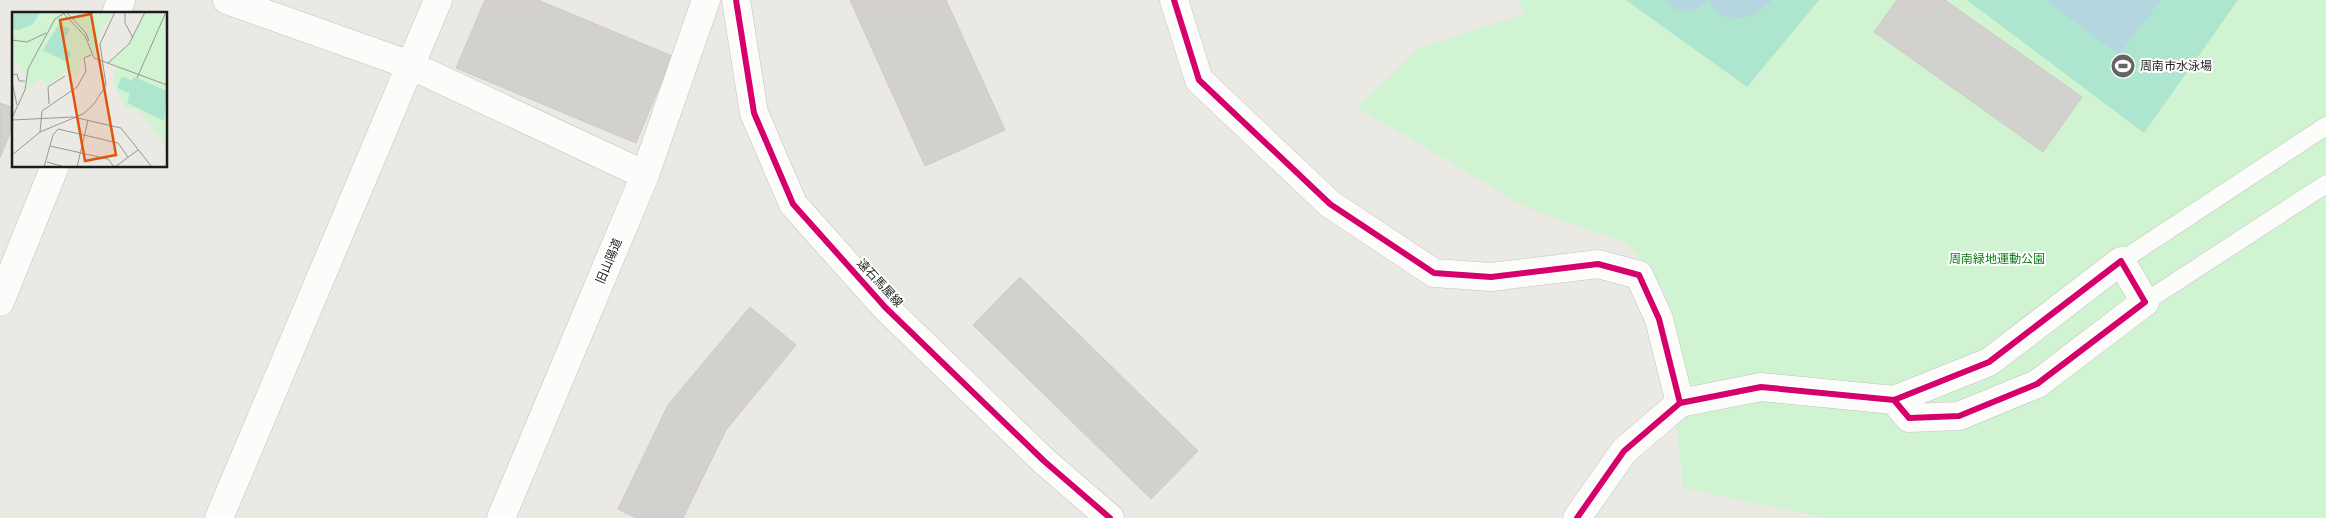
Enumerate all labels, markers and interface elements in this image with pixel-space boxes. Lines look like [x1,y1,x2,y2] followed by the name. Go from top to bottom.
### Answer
[12,12,168,168] inset map
[2110,53,2136,79] sports icon: 周南市水泳場
[2140,59,2212,73] place label: 周南市水泳場
[593,236,625,286] street label: 旧山陽道
[1949,252,2045,266] park label: 周南緑地運動公園
[854,256,906,310] street label: 遠石馬屋線

